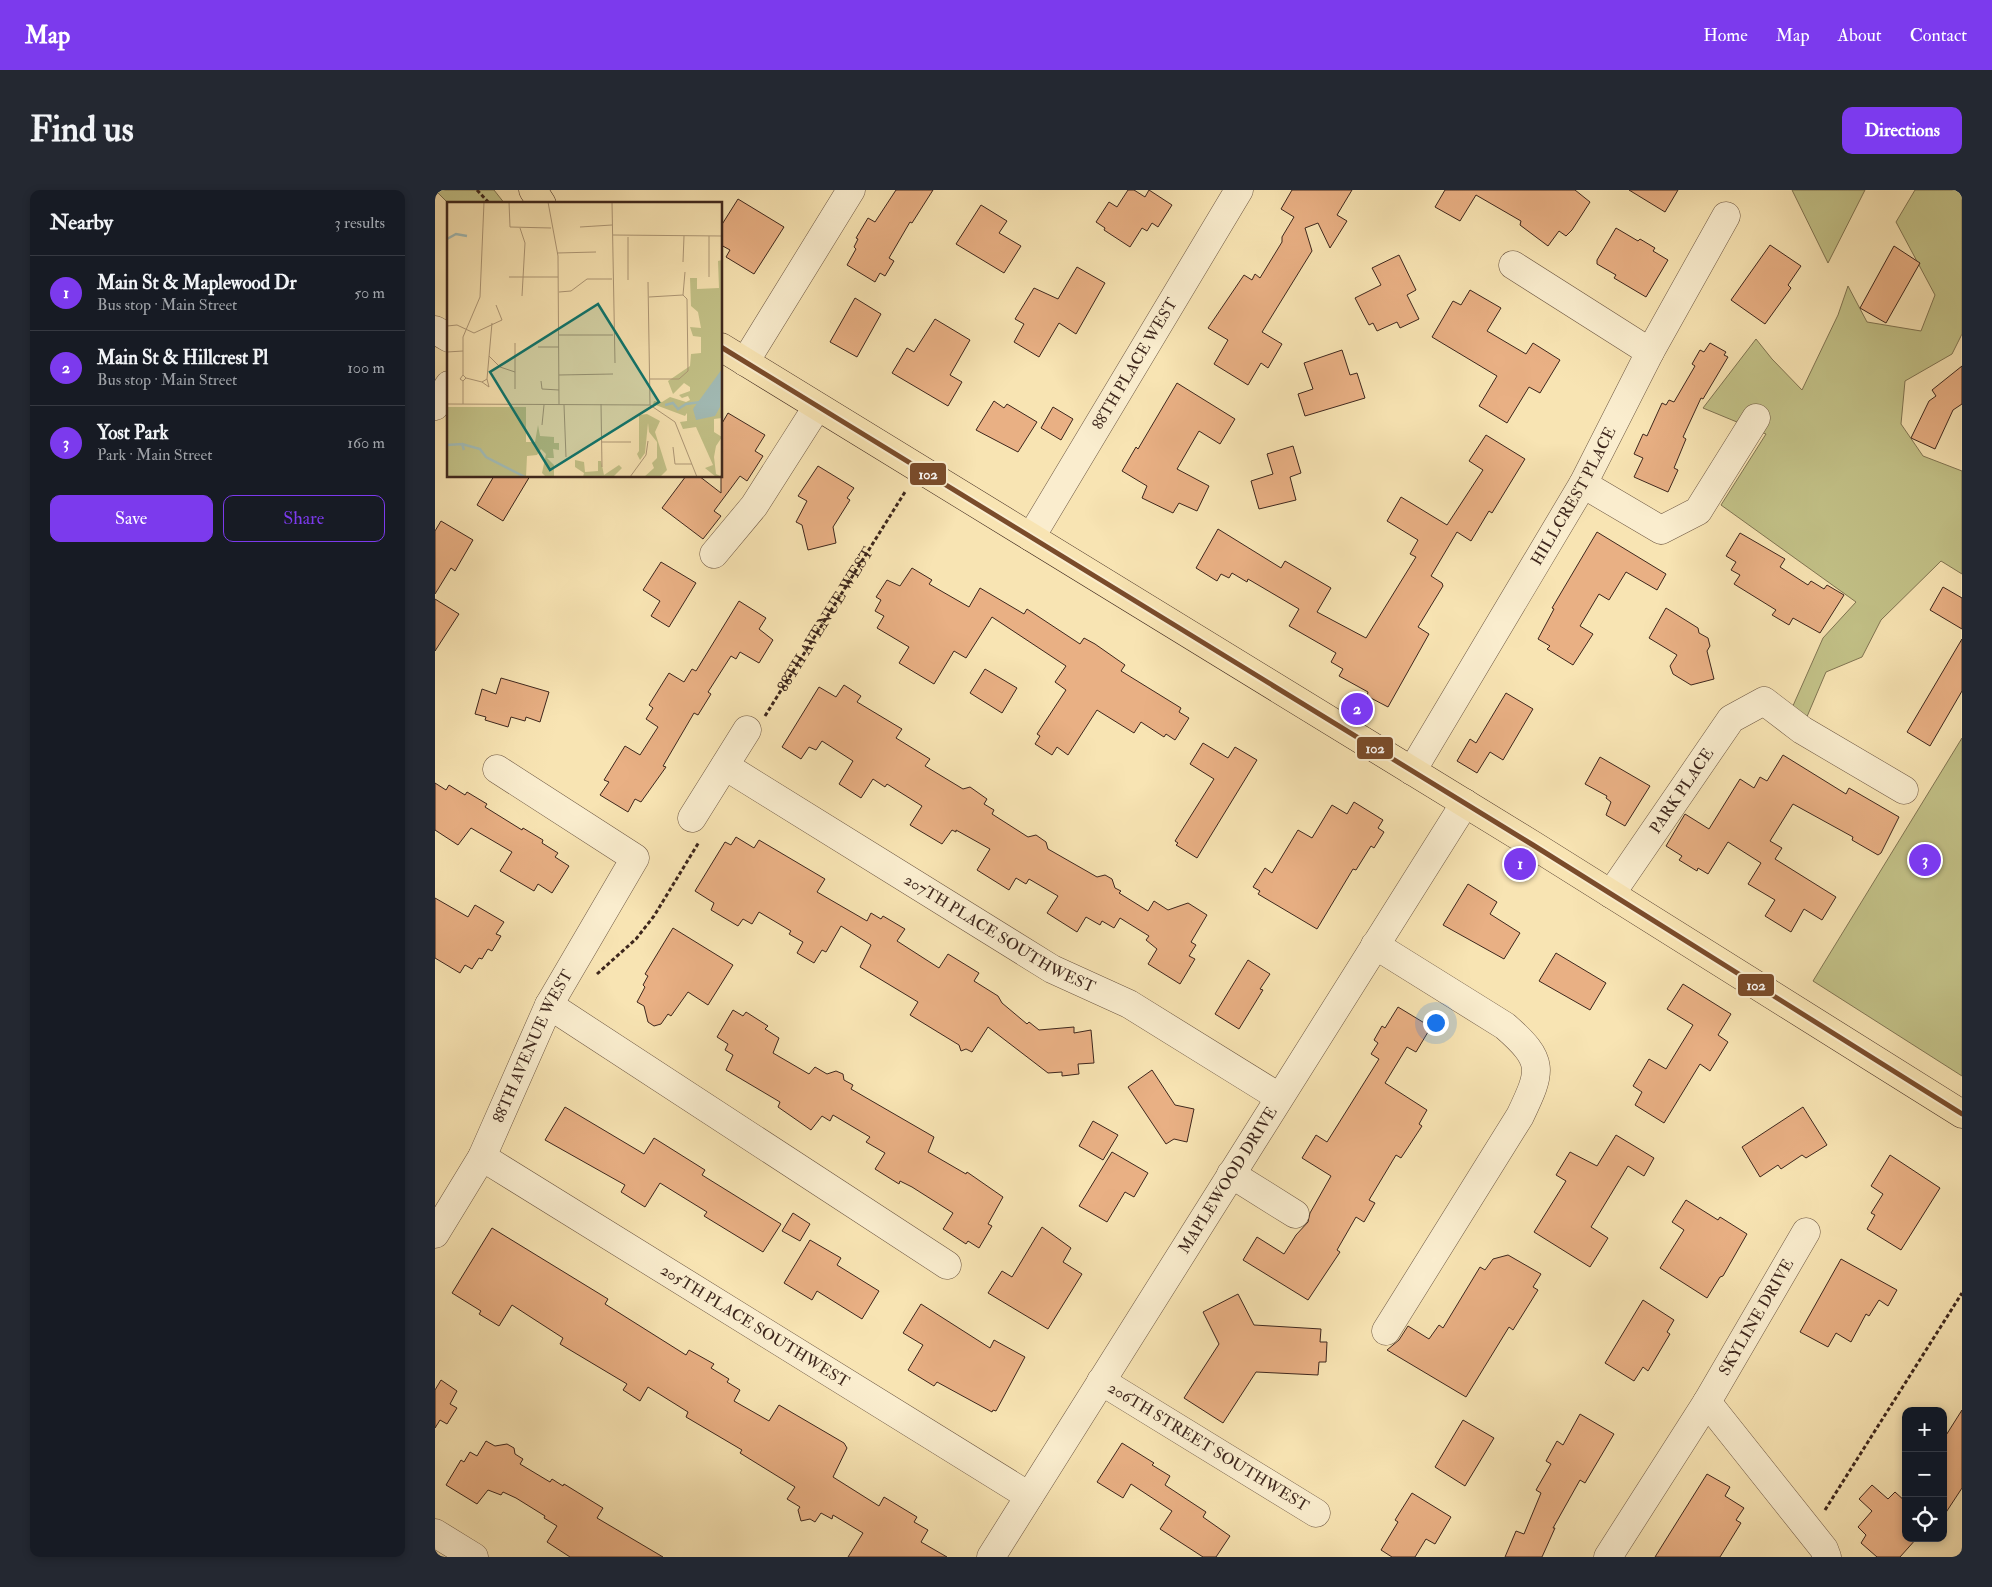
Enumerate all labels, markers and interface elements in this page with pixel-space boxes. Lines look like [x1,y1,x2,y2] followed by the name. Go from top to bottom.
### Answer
[25,20,70,51] text: Map
[1703,24,1748,47] text: Home
[1776,24,1810,47] text: Map
[1838,24,1882,47] text: About
[1910,24,1967,47] text: Contact
[1842,107,1962,154] button: Directions
[30,108,134,152] text: Find us
[447,202,723,478] inset map
[50,209,113,236] text: Nearby
[334,213,385,233] text: 3 results
[97,271,297,295] text: Main St & Maplewood Dr
[63,283,69,303] text: 1
[354,283,385,303] text: 50 m
[1088,294,1182,433] street label: 88TH PLACE WEST
[97,295,237,315] text: Bus stop · Main Street
[97,346,268,370] text: Main St & Hillcrest Pl
[62,358,70,378] text: 2
[347,358,385,378] text: 100 m
[97,370,237,390] text: Bus stop · Main Street
[97,421,169,445] text: Yost Park
[1527,423,1620,569] street label: HILLCREST PLACE
[63,433,69,453] text: 3
[347,433,385,453] text: 160 m
[97,445,212,465] text: Park · Main Street
[909,462,947,486] line badge: 102
[918,466,938,483] text: 102
[50,495,213,542] button: Save
[223,495,385,542] button: Share
[773,543,878,695] street label: 88TH AVENUE WEST
[1341,690,1373,728] pin: 2
[1356,736,1394,760] line badge: 102
[1365,740,1385,757] text: 102
[1645,744,1718,838] street label: PARK PLACE
[1909,841,1941,879] pin: 3
[1504,845,1536,883] pin: 1
[900,870,1099,997] street label: 207TH PLACE SOUTHWEST
[488,966,577,1126] street label: 88TH AVENUE WEST
[1737,973,1775,997] line badge: 102
[1746,977,1766,994] text: 102
[1423,1010,1449,1036] your location
[1174,1103,1282,1258] street label: MAPLEWOOD DRIVE
[1715,1255,1798,1379] street label: SKYLINE DRIVE
[657,1260,853,1392] street label: 205TH PLACE SOUTHWEST
[1104,1378,1313,1516] street label: 206TH STREET SOUTHWEST
[1902,1407,1947,1542] map controls
[1902,1407,1947,1452] button: +
[1902,1452,1947,1497] button: −
[1902,1497,1947,1542] button: locate

